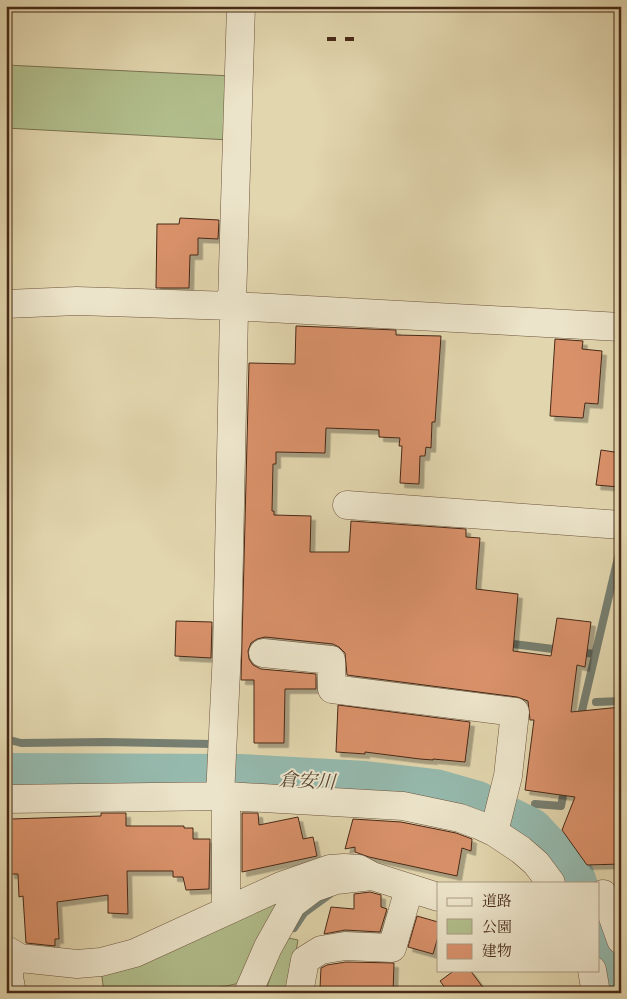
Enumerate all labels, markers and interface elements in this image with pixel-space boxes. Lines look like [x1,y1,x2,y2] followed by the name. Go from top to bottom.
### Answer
[278,767,338,795] water label: 倉安川
[437,882,600,972] legend
[482,891,512,910] text: 道路
[482,917,512,936] text: 公園
[482,941,512,960] text: 建物

